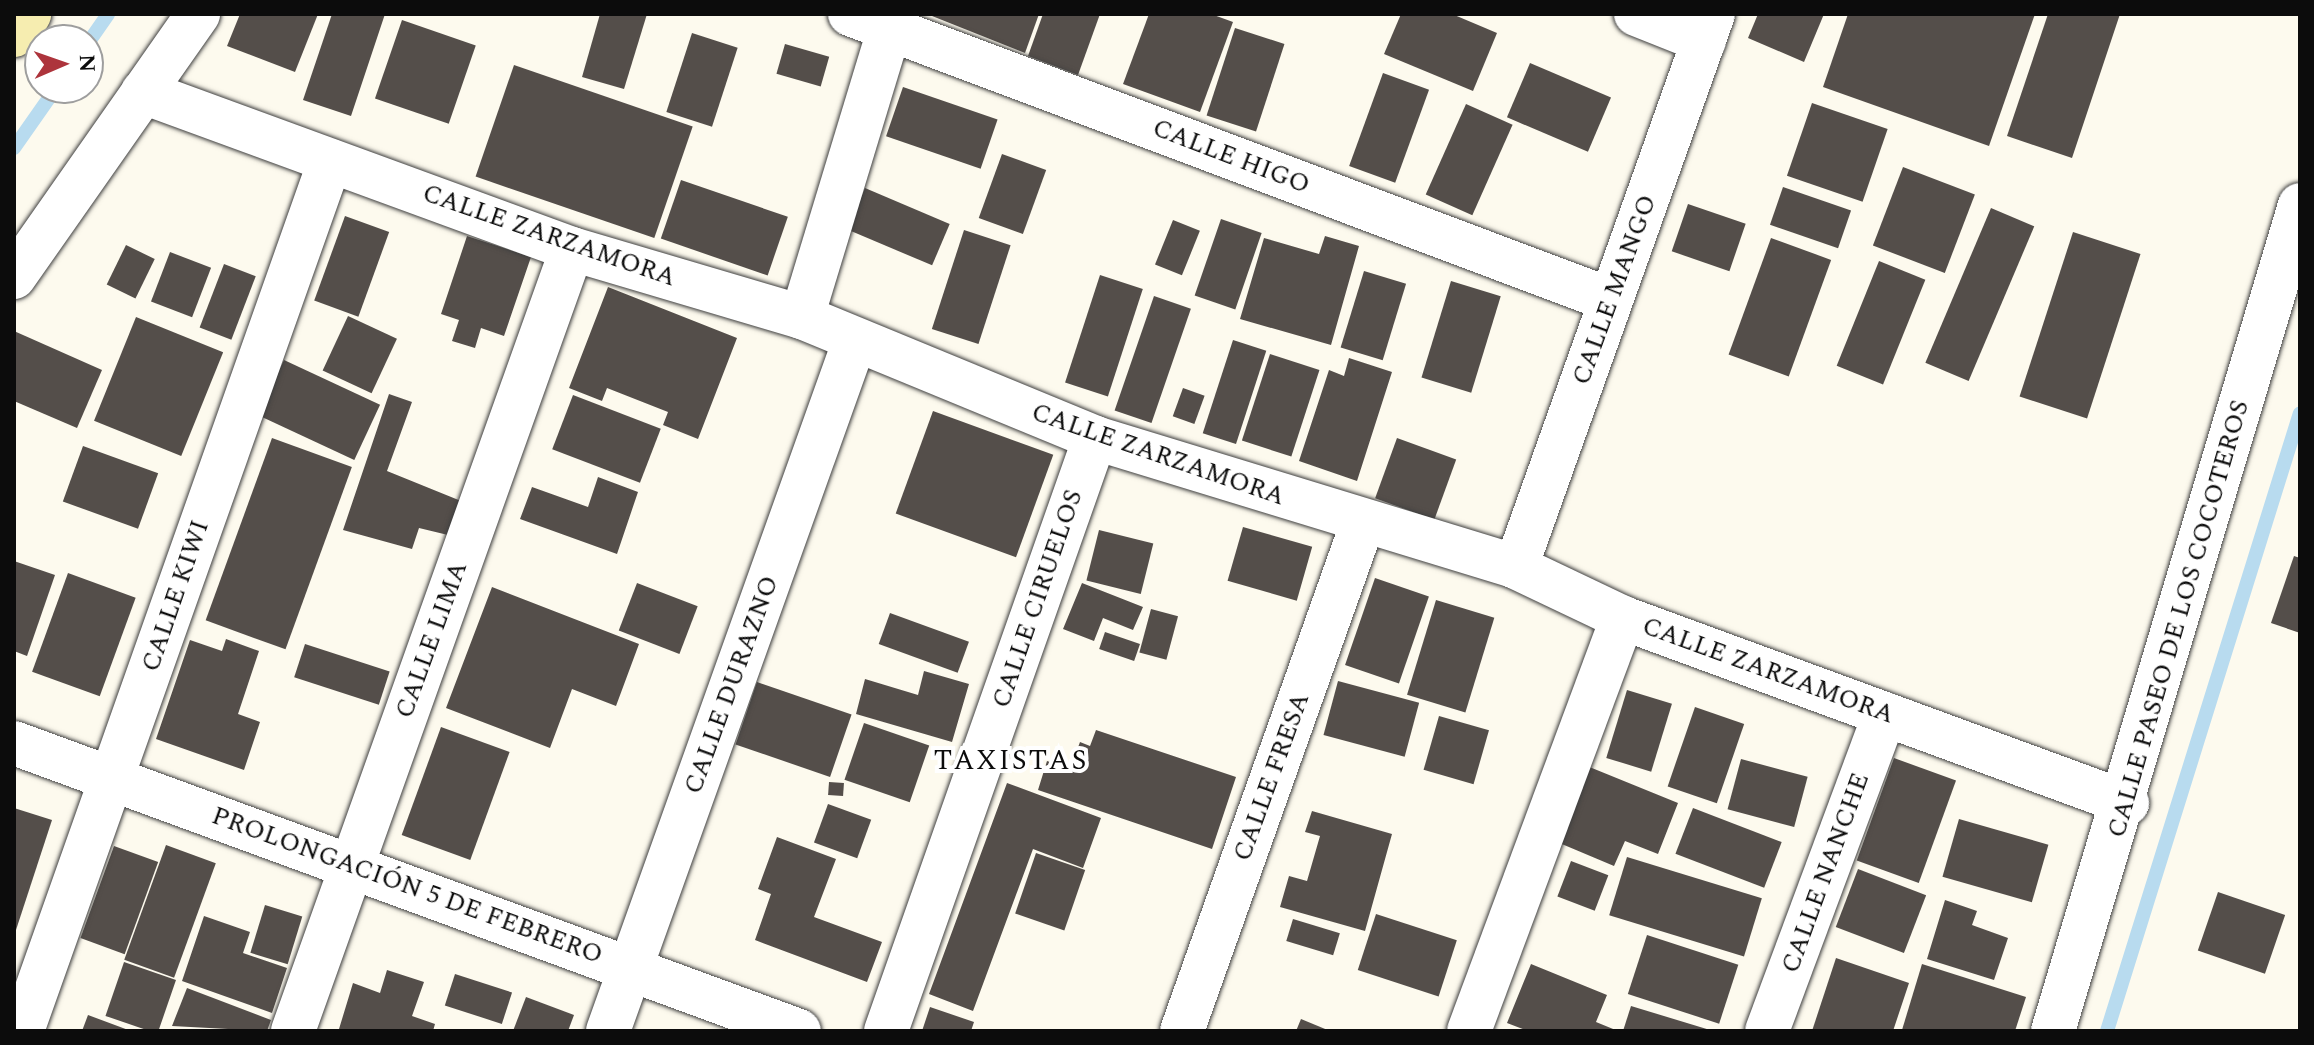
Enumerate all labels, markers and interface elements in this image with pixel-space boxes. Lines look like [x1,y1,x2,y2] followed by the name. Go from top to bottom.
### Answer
[24,24,104,104] north arrow
[70,54,103,73] text: N
[1148,113,1314,201] street label: CALLE HIGO
[418,178,680,294] street label: CALLE ZARZAMORA
[1566,191,1664,389] street label: CALLE MANGO
[1027,397,1289,513] street label: CALLE ZARZAMORA
[2101,397,2257,841] street label: CALLE PASEO DE LOS COCOTEROS
[986,486,1090,712] street label: CALLE CIRUELOS
[136,516,216,676] street label: CALLE KIWI
[389,557,475,723] street label: CALLE LIMA
[678,572,786,798] street label: CALLE DURAZNO
[1638,611,1898,731] street label: CALLE ZARZAMORA
[1227,689,1317,865] street label: CALLE FRESA
[934,744,1088,778] district label: TAXISTAS
[1775,769,1877,977] street label: CALLE NANCHE
[207,801,607,971] street label: PROLONGACIÓN 5 DE FEBRERO

